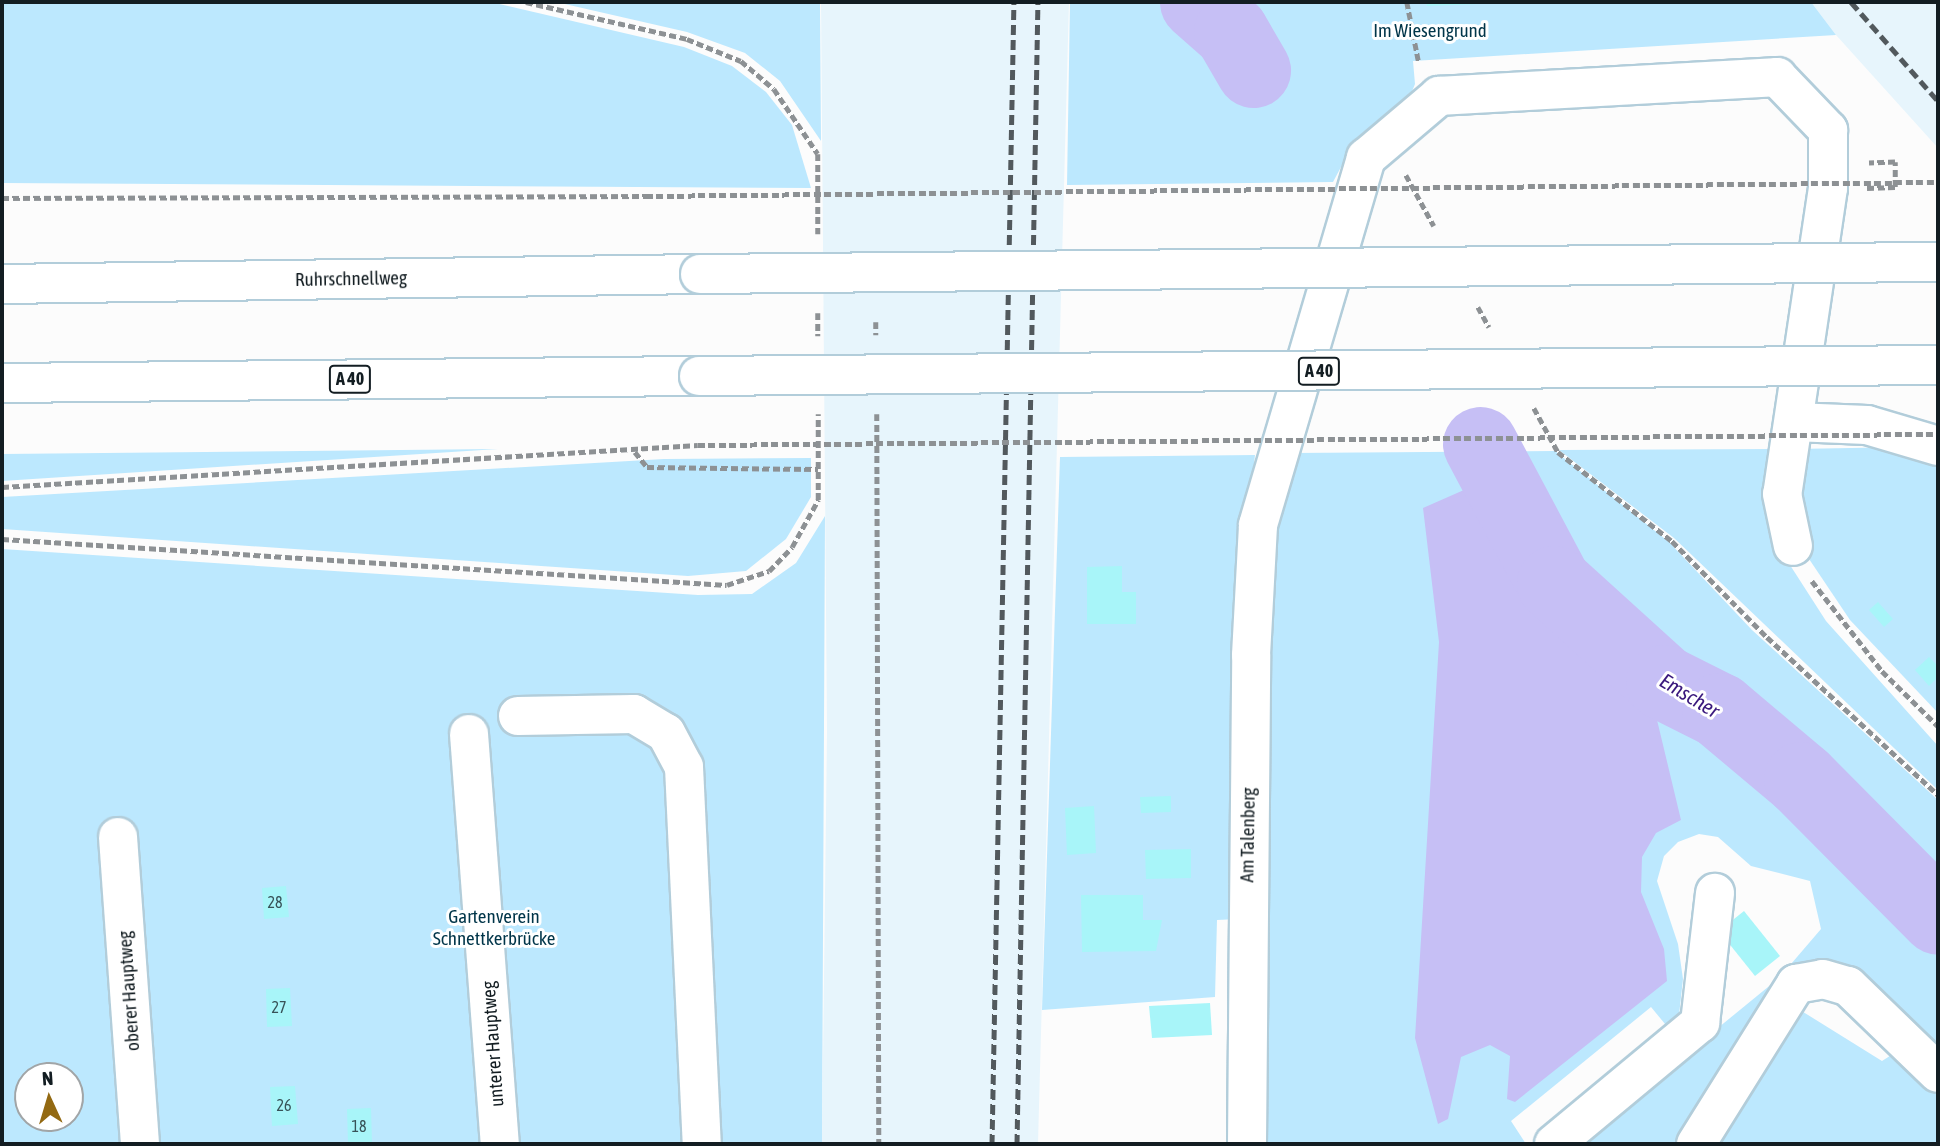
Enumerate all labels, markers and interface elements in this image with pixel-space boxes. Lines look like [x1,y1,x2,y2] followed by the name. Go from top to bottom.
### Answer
[1373,20,1487,42] park label: Im Wiesengrund
[295,267,407,291] street label: Ruhrschnellweg
[1296,356,1342,386] road number: A 40
[327,365,373,394] road number: A 40
[1656,667,1724,723] water label: Emscher
[1236,787,1260,883] street label: Am Talenberg
[267,892,283,912] house number: 28
[433,906,555,950] park label: Gartenverein Schnettkerbrücke
[113,930,145,1052] street label: oberer Hauptweg
[477,980,509,1108] street label: unterer Hauptweg
[271,997,287,1017] house number: 27
[14,1062,84,1132] north arrow
[41,1067,54,1089] text: N
[276,1095,292,1115] house number: 26
[351,1116,367,1136] house number: 18

